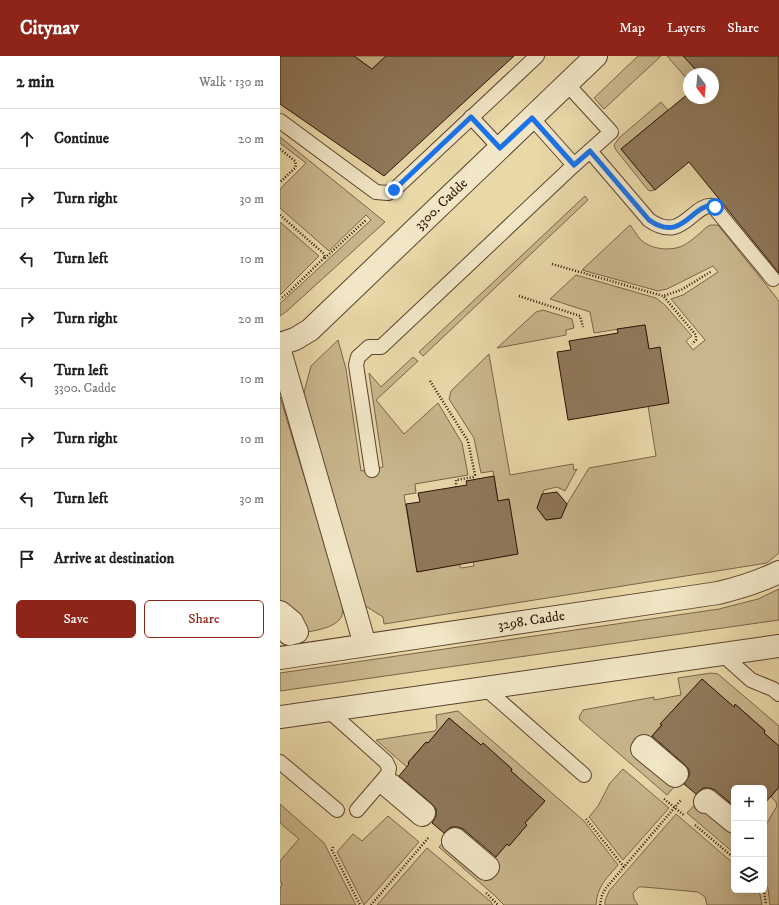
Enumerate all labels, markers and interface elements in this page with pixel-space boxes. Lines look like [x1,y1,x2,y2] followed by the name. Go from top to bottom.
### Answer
[20,17,79,40] text: Citynav
[619,19,645,37] text: Map
[667,19,705,37] text: Layers
[727,19,759,37] text: Share
[683,68,719,104] north arrow
[16,71,54,93] text: 2 min
[199,74,264,90] text: Walk · 130 m
[16,128,38,150] icon: ahead
[54,129,109,148] text: Continue
[238,131,264,147] text: 20 m
[411,174,472,234] street label: 3300. Cadde
[385,181,403,199] route end
[16,188,38,210] icon: right
[54,189,117,208] text: Turn right
[240,191,264,207] text: 30 m
[706,198,724,216] route start
[16,248,38,270] icon: left
[54,249,108,268] text: Turn left
[240,251,264,267] text: 10 m
[16,308,38,330] icon: right
[54,309,117,328] text: Turn right
[238,311,264,327] text: 20 m
[54,361,108,380] text: Turn left
[16,368,38,390] icon: left
[240,371,264,387] text: 10 m
[54,380,116,396] text: 3300. Cadde
[16,428,38,450] icon: right
[54,429,117,448] text: Turn right
[240,431,264,447] text: 10 m
[16,488,38,510] icon: left
[54,489,108,508] text: Turn left
[240,491,264,507] text: 30 m
[16,548,38,570] icon: arrive
[54,549,174,568] text: Arrive at destination
[16,600,136,638] button: Save
[144,600,264,638] button: Share
[497,607,566,635] street label: 3298. Cadde
[731,785,767,893] map controls
[731,785,767,821] button: +
[731,821,767,857] button: −
[731,857,767,893] button: layers

